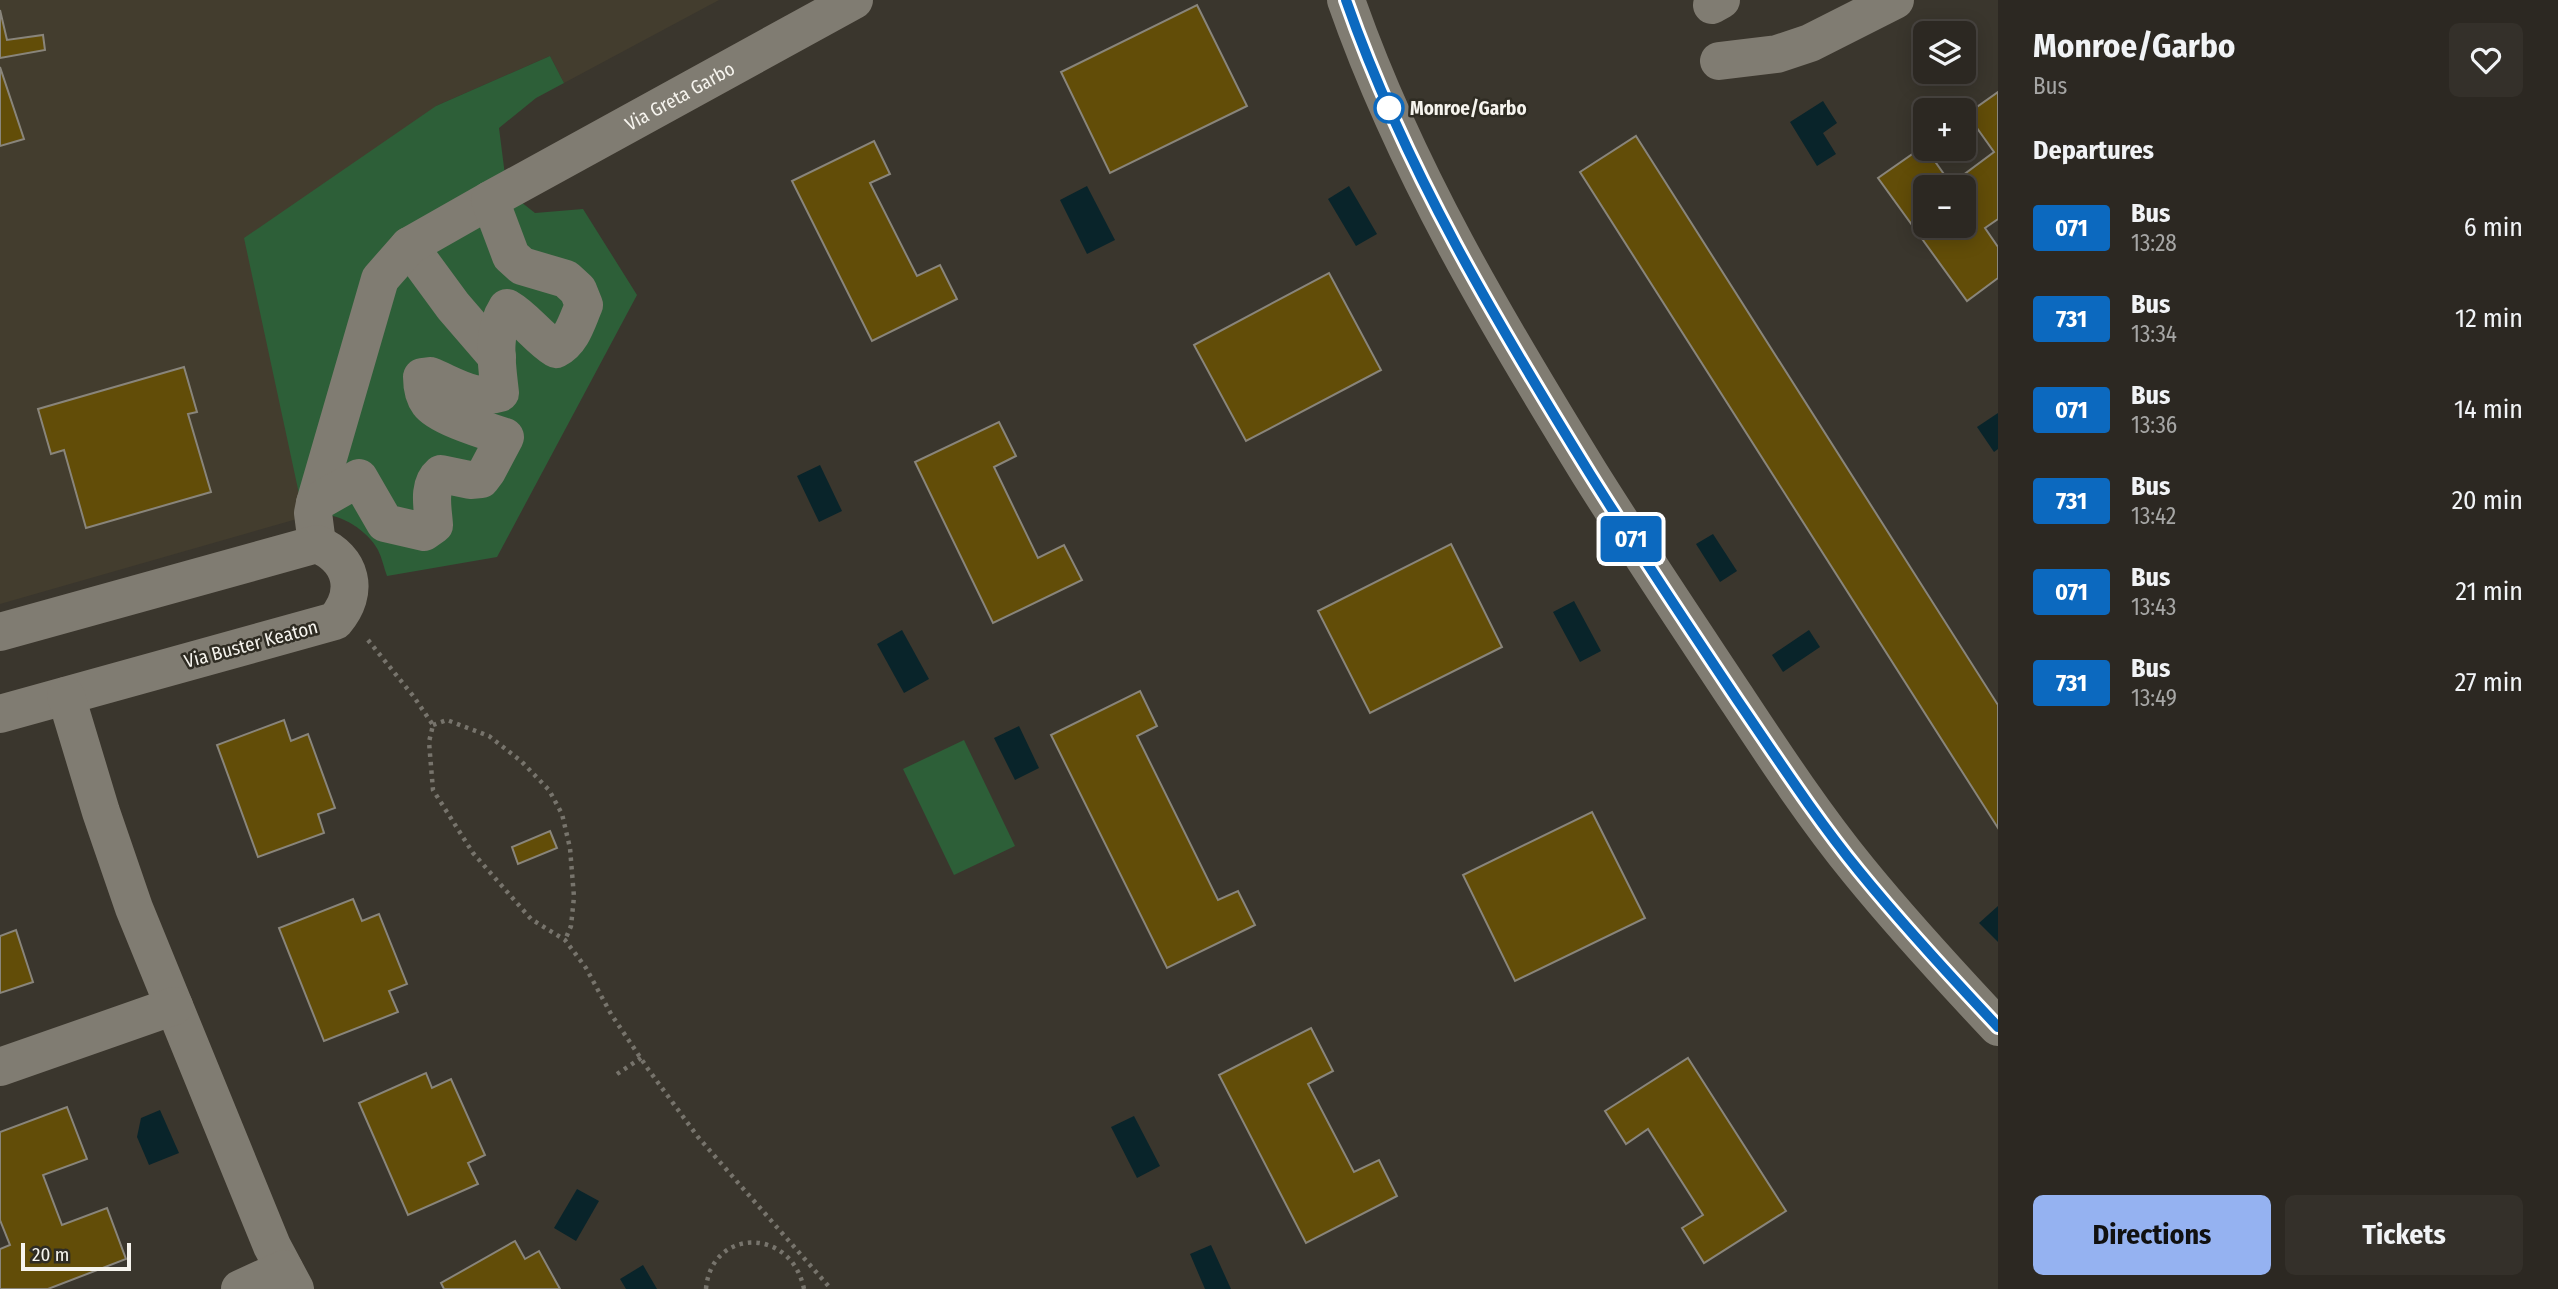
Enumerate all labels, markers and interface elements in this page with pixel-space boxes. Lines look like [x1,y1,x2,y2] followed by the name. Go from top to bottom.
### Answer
[1913,21,1976,238] map controls
[1913,21,1976,84] button: layers
[2449,23,2523,97] button: heart
[2033,26,2235,66] text: Monroe/Garbo
[621,56,738,135] street label: Via Greta Garbo
[2033,72,2067,100] text: Bus
[1374,93,1404,123] marker: Monroe/Garbo
[1410,97,1527,120] place label: Monroe/Garbo
[1913,98,1976,161] button: +
[2033,135,2154,166] text: Departures
[1913,175,1976,238] button: −
[2131,198,2170,229] text: Bus
[2464,212,2523,243] text: 6 min
[2055,214,2088,242] text: 071
[2131,229,2177,257] text: 13:28
[2131,289,2170,320] text: Bus
[2455,303,2523,334] text: 12 min
[2056,305,2087,333] text: 731
[2131,320,2177,348] text: 13:34
[2131,380,2170,411] text: Bus
[2454,394,2523,425] text: 14 min
[2055,396,2088,424] text: 071
[2131,411,2177,439] text: 13:36
[2131,471,2170,502] text: Bus
[2452,485,2523,516] text: 20 min
[2056,487,2087,515] text: 731
[2131,502,2176,530] text: 13:42
[1591,516,1671,562] line badge: 071
[1615,525,1647,553] text: 071
[2131,562,2170,593] text: Bus
[2456,576,2523,607] text: 21 min
[2055,578,2088,606] text: 071
[2131,593,2176,621] text: 13:43
[182,615,320,673] street label: Via Buster Keaton
[2131,653,2170,684] text: Bus
[2455,667,2523,698] text: 27 min
[2056,669,2087,697] text: 731
[2131,684,2177,712] text: 13:49
[2033,1195,2271,1275] button: Directions
[2285,1195,2523,1275] button: Tickets
[21,1240,131,1272] scale bar
[32,1243,69,1266] text: 20 m

